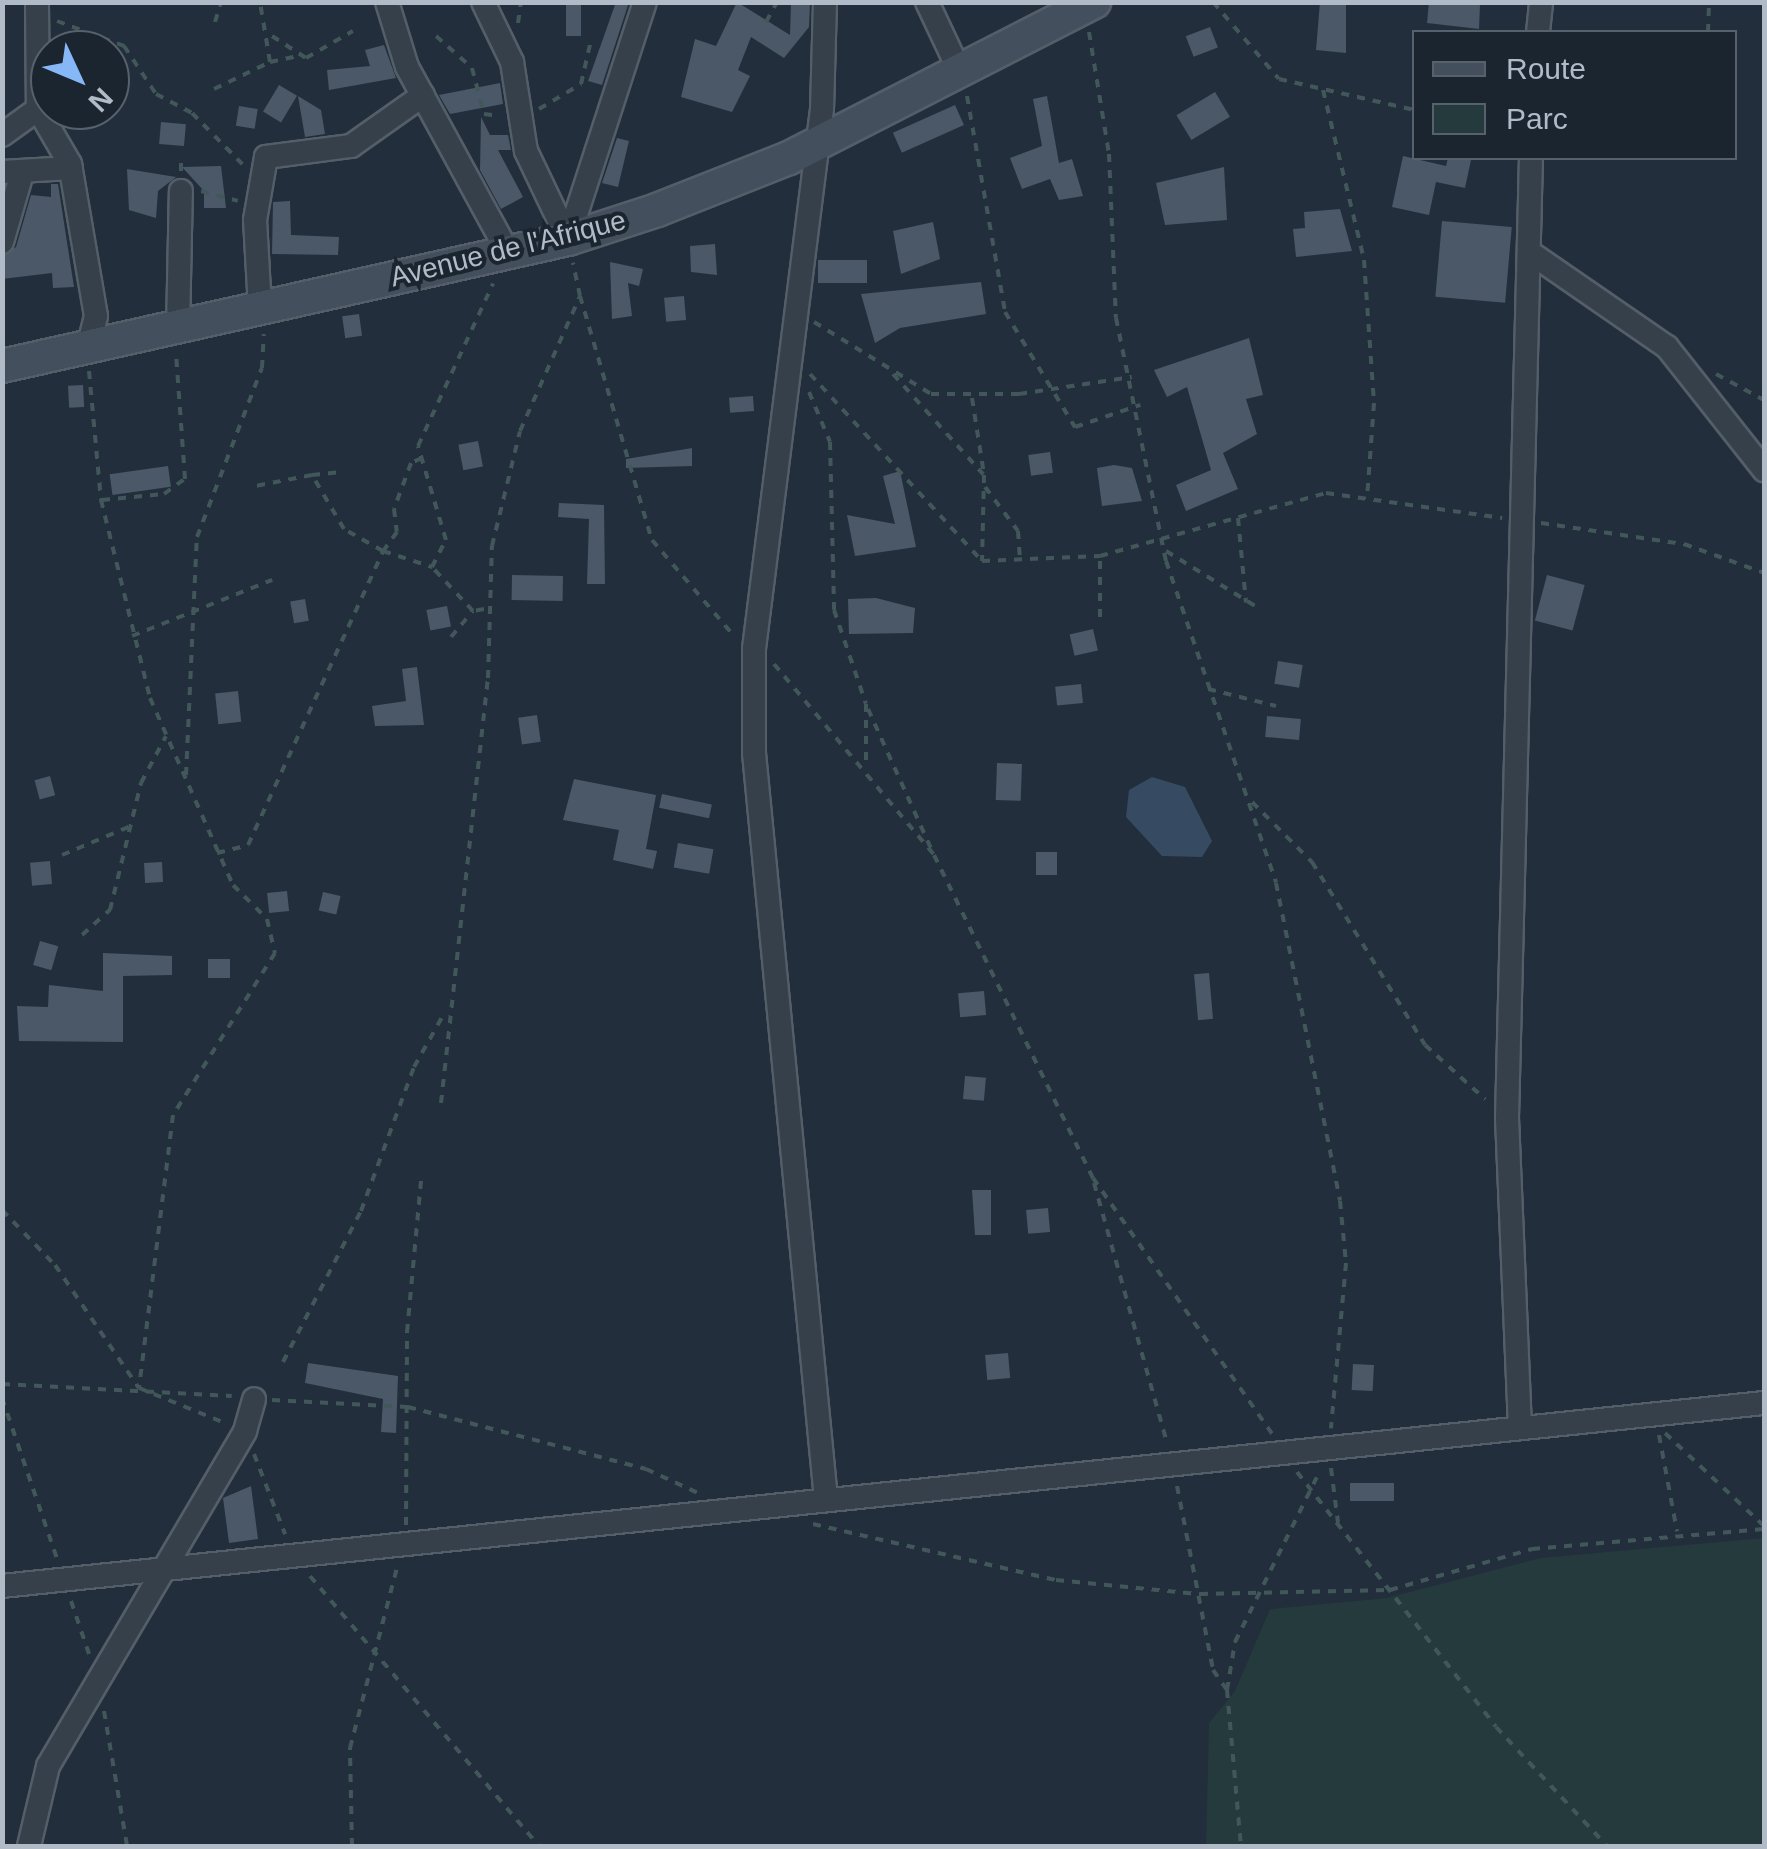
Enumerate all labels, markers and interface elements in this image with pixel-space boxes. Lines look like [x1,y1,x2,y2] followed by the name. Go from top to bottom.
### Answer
[30,30,130,130] north arrow
[1412,30,1737,160] legend
[1506,52,1586,85] text: Route
[82,82,119,118] text: N
[1506,102,1568,135] text: Parc
[387,203,629,295] street label: Avenue de l'Afrique

